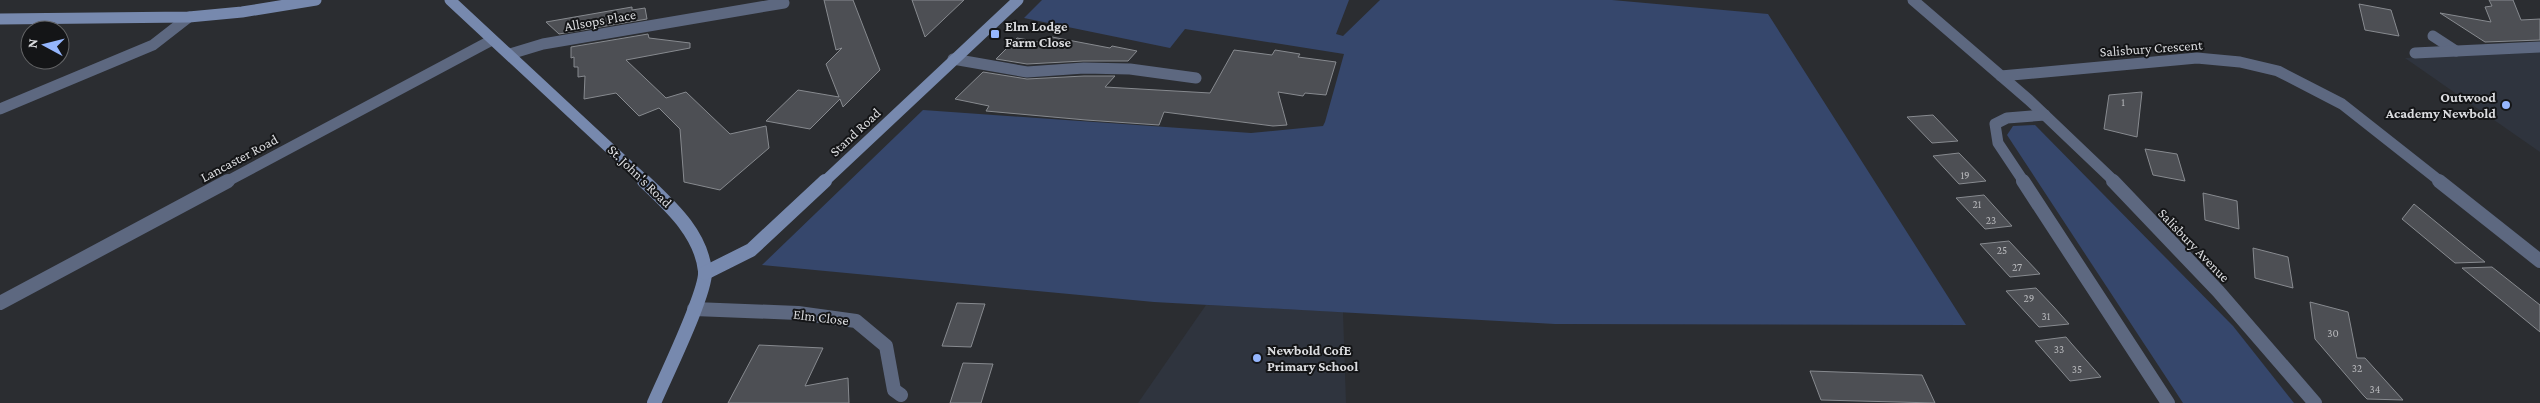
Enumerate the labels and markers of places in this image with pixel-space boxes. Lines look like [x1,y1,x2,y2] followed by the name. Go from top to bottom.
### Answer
[1005,18,1071,50] place label: Elm Lodge Farm Close
[989,28,1001,40] marker: Elm Lodge Farm Close
[2385,89,2496,121] place label: Outwood Academy Newbold
[2500,99,2512,111] marker: Outwood Academy Newbold
[1267,342,1358,374] place label: Newbold CofE Primary School
[1251,352,1263,364] marker: Newbold CofE Primary School

